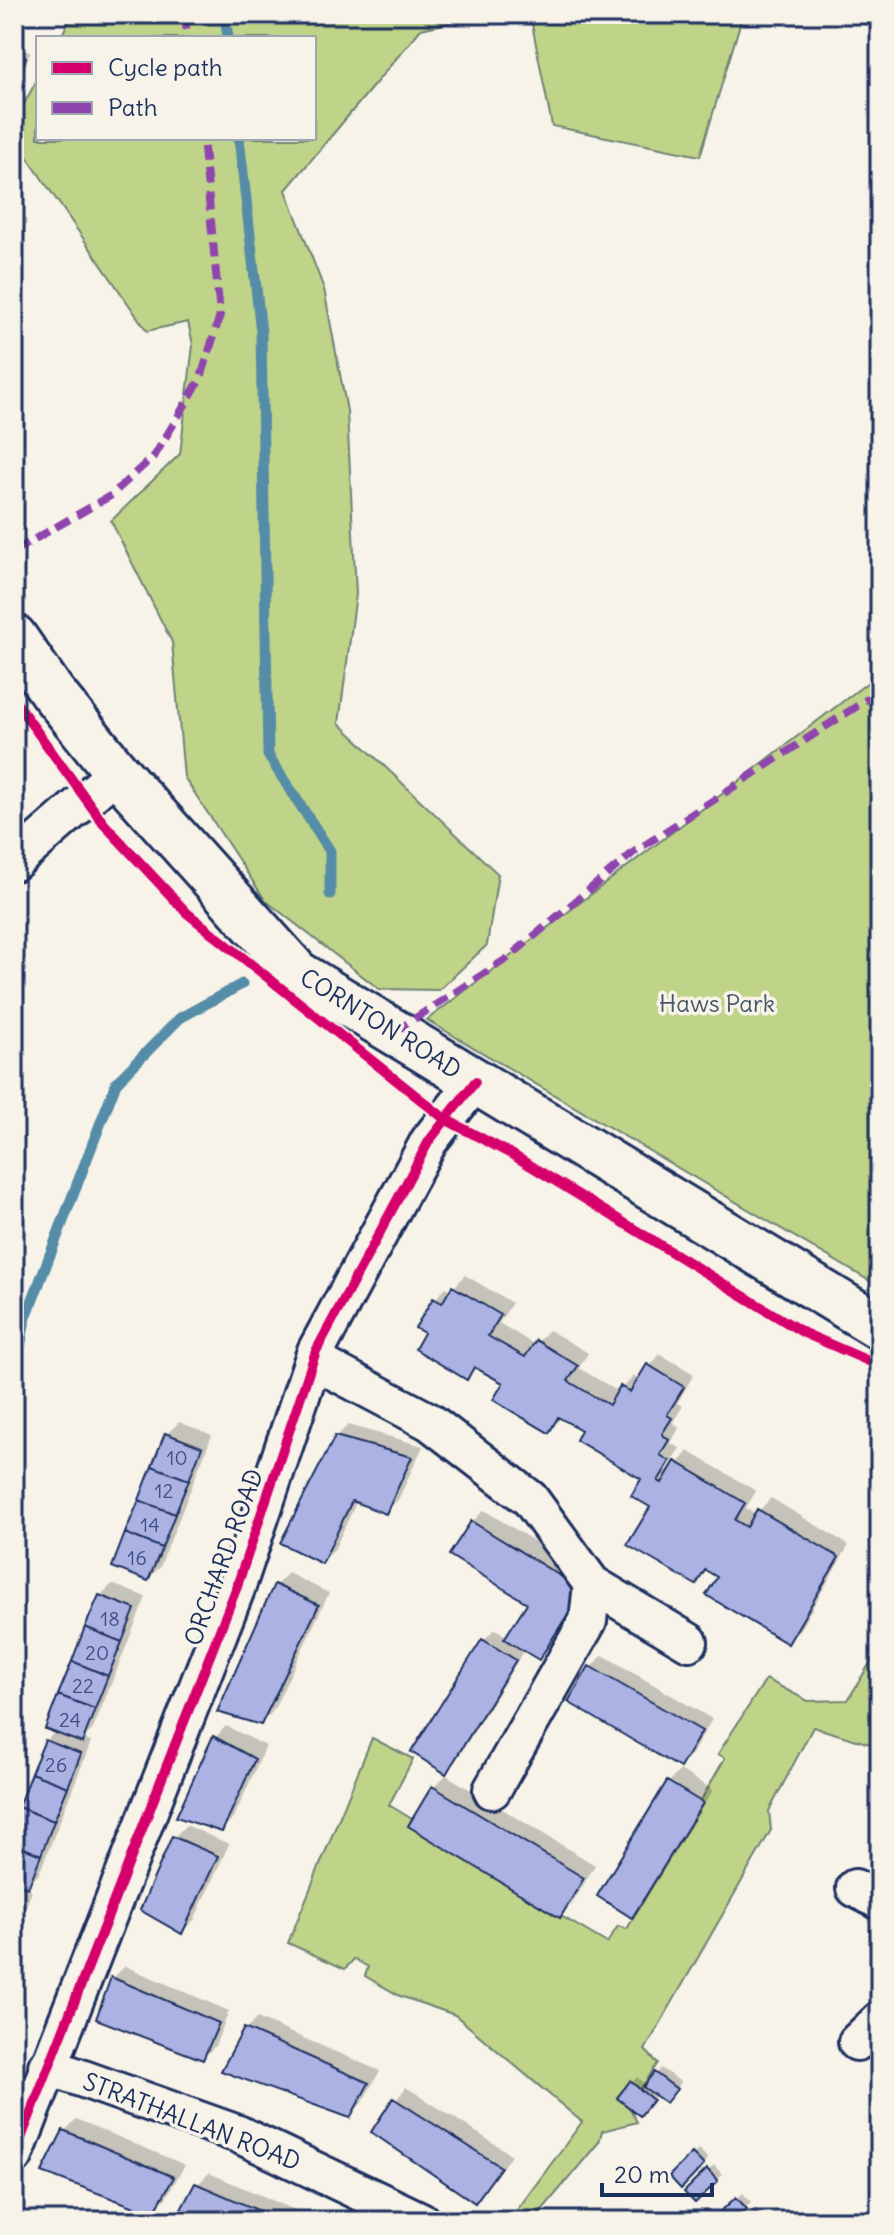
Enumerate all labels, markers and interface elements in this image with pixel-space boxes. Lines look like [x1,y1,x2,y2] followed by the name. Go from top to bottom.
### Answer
[36,36,316,140] legend
[108,52,223,82] text: Cycle path
[108,92,158,122] text: Path
[295,961,467,1085] street label: CORNTON ROAD
[659,988,775,1018] park label: Haws Park
[166,1445,188,1470] house number: 10
[177,1464,269,1650] street label: ORCHARD ROAD
[155,1478,173,1503] house number: 12
[140,1512,160,1537] house number: 14
[127,1545,147,1570] house number: 16
[100,1606,120,1631] house number: 18
[85,1640,109,1665] house number: 20
[72,1673,94,1698] house number: 22
[59,1707,81,1732] house number: 24
[45,1752,67,1777] house number: 26
[79,2066,305,2176] street label: STRATHALLAN ROAD
[602,2147,712,2197] scale bar
[614,2159,670,2189] text: 20 m

